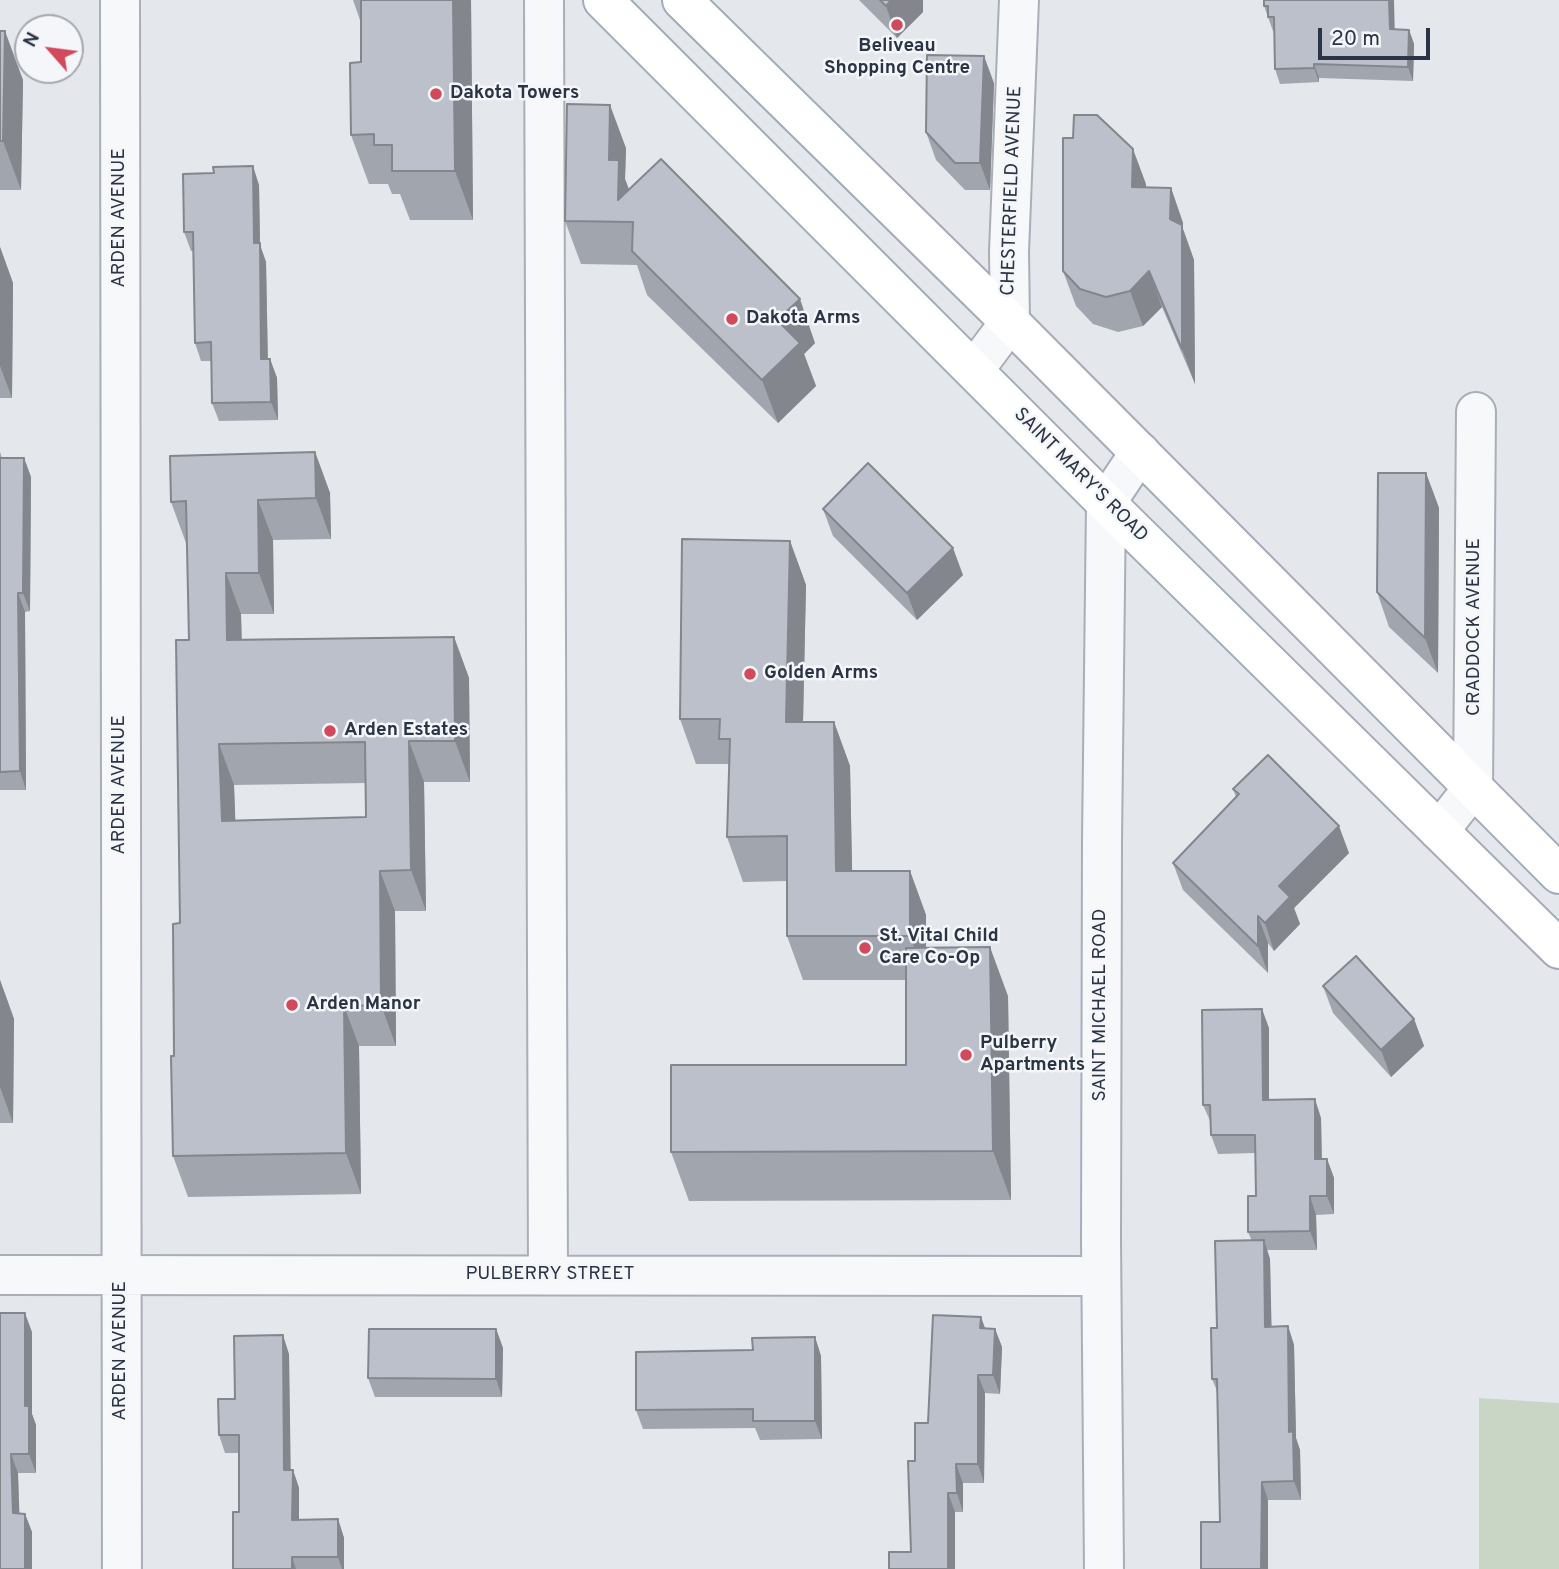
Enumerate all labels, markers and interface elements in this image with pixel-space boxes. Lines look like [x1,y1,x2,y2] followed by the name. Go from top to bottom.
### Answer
[14,14,84,84] north arrow
[1321,14,1433,58] scale bar
[889,17,905,33] marker: Beliveau Shopping Centre
[1331,26,1380,53] text: 20 m
[18,28,46,52] text: N
[824,36,970,80] place label: Beliveau Shopping Centre
[450,83,579,105] place label: Dakota Towers
[428,86,444,102] marker: Dakota Towers
[998,86,1028,296] street label: CHESTERFIELD AVENUE
[109,148,131,288] street label: ARDEN AVENUE
[746,308,860,330] place label: Dakota Arms
[724,311,740,327] marker: Dakota Arms
[1008,404,1152,548] street label: SAINT MARY'S ROAD
[1464,538,1486,716] street label: CRADDOCK AVENUE
[764,663,878,685] place label: Golden Arms
[742,666,758,682] marker: Golden Arms
[109,715,131,855] street label: ARDEN AVENUE
[344,720,468,742] place label: Arden Estates
[322,723,338,739] marker: Arden Estates
[1090,908,1112,1102] street label: SAINT MICHAEL ROAD
[879,926,999,970] place label: St. Vital Child Care Co-Op
[857,940,873,956] marker: St. Vital Child Care Co-Op
[306,994,421,1016] place label: Arden Manor
[284,997,300,1013] marker: Arden Manor
[980,1033,1085,1077] place label: Pulberry Apartments
[958,1047,974,1063] marker: Pulberry Apartments
[465,1264,635,1286] street label: PULBERRY STREET
[110,1281,132,1421] street label: ARDEN AVENUE

